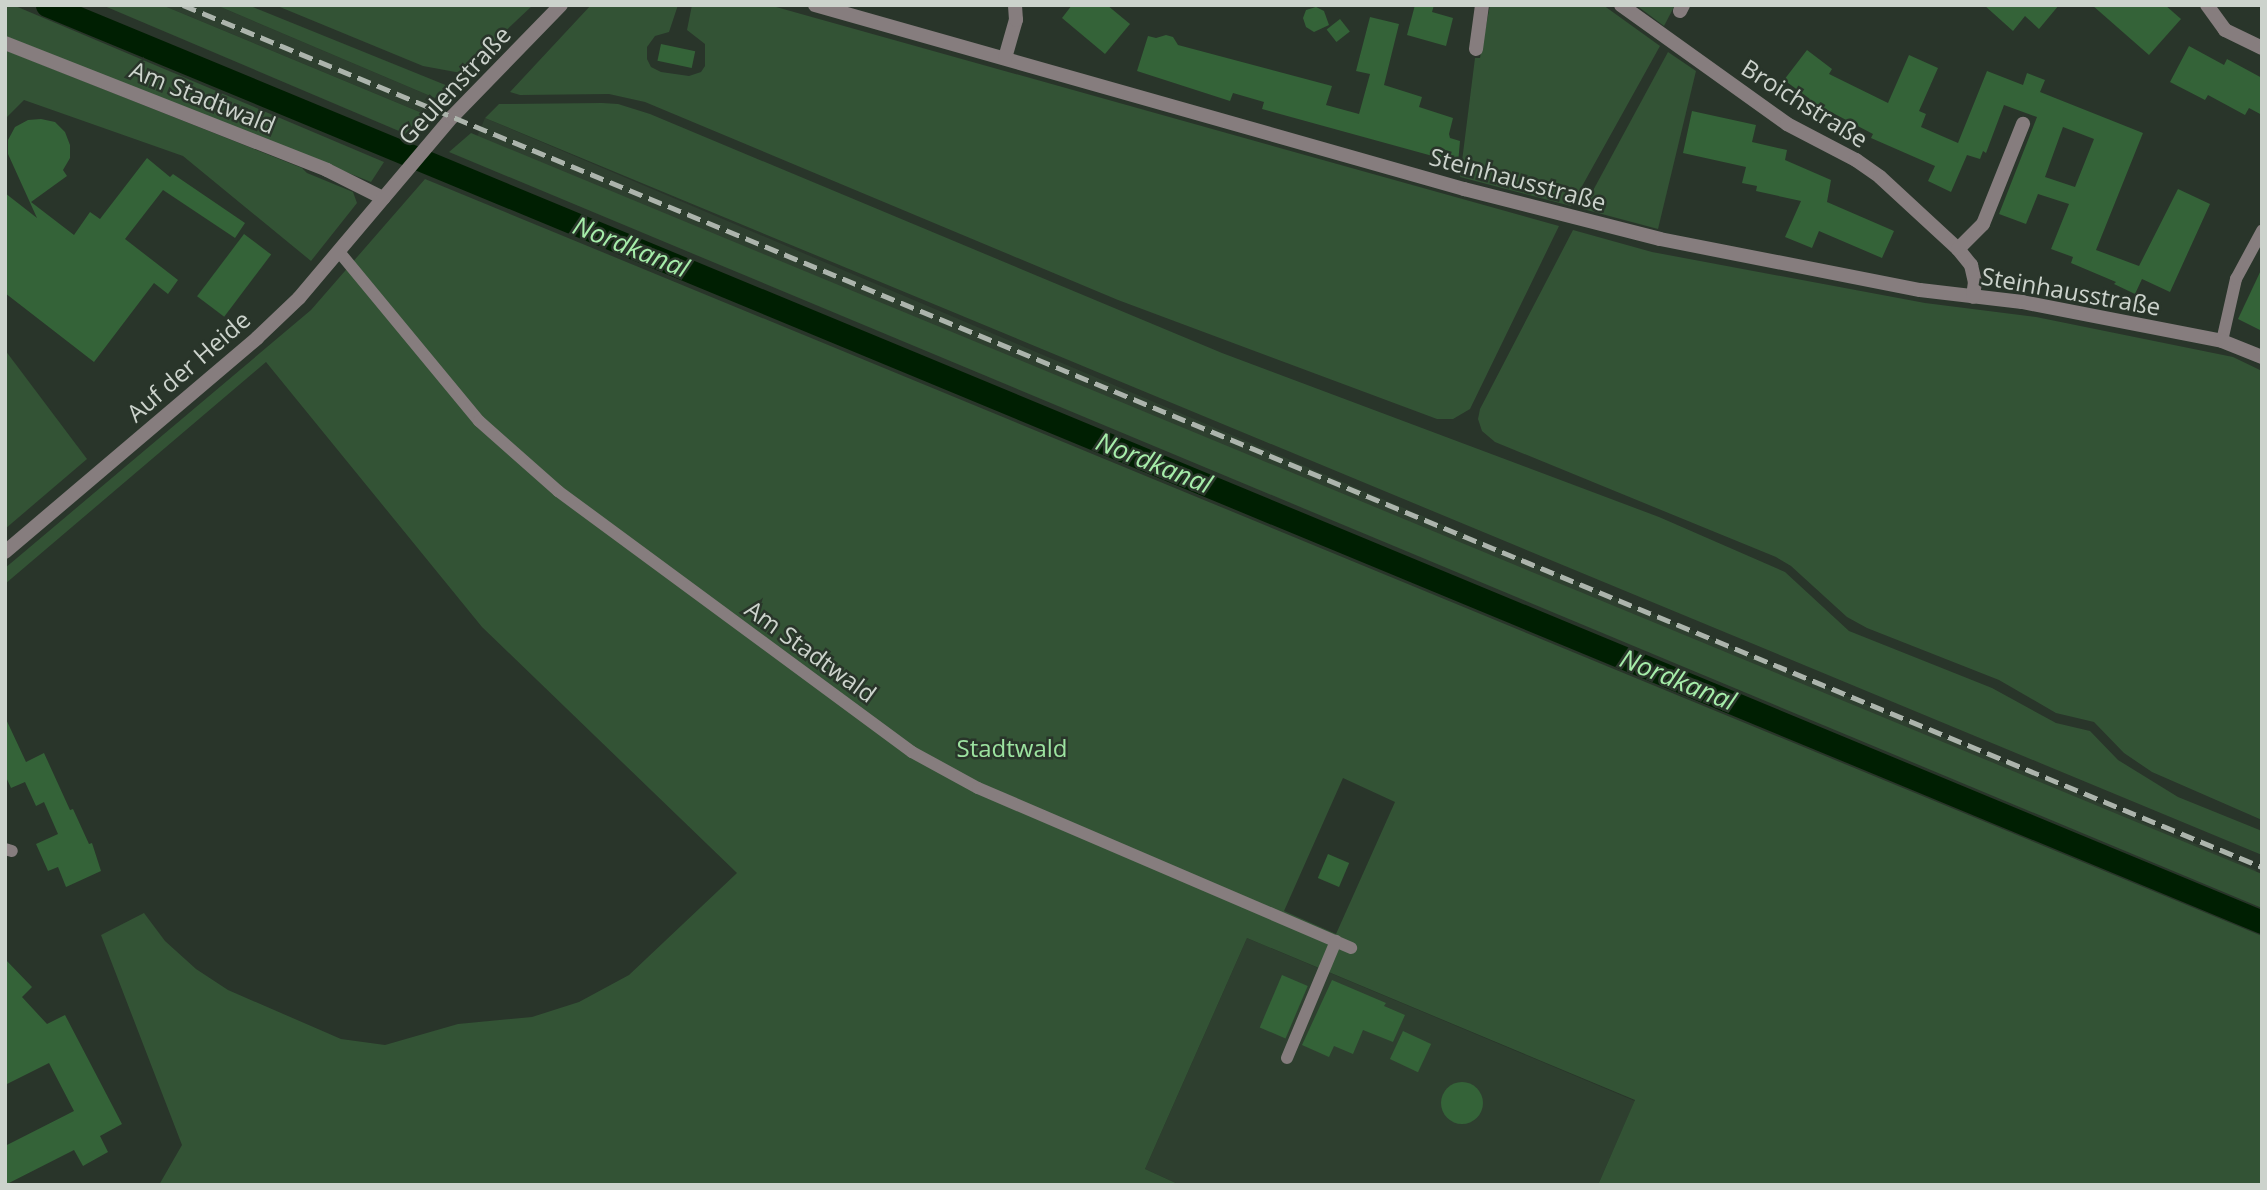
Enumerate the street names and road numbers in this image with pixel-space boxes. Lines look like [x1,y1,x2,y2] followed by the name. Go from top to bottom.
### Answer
[392,20,516,150] street label: Geulenstraße
[1736,53,1874,153] street label: Broichstraße
[126,55,280,139] street label: Am Stadtwald
[1427,142,1609,216] street label: Steinhausstraße
[1979,261,2163,321] street label: Steinhausstraße
[121,305,255,427] street label: Auf der Heide
[740,594,882,708] street label: Am Stadtwald

